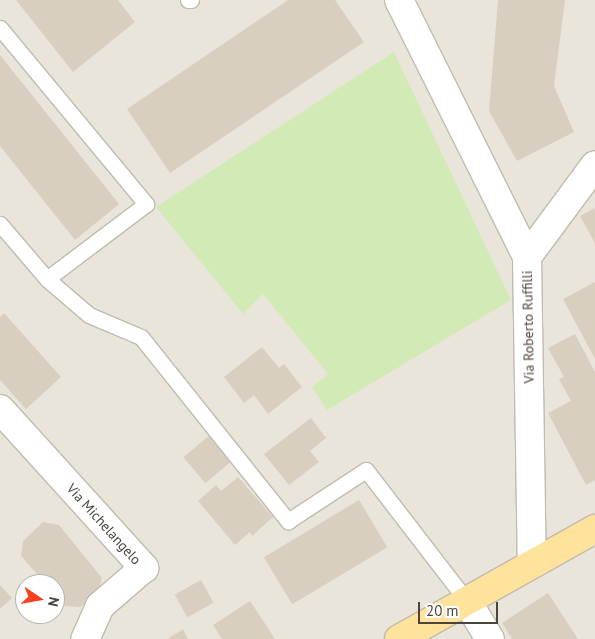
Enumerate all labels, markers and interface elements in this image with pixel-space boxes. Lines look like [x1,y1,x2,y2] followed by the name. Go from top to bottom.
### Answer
[519,270,537,384] street label: Via Roberto Ruffilli
[63,480,145,568] street label: Via Michelangelo
[15,574,65,624] north arrow
[420,592,500,624] scale bar
[44,596,63,608] text: N
[426,601,459,620] text: 20 m

